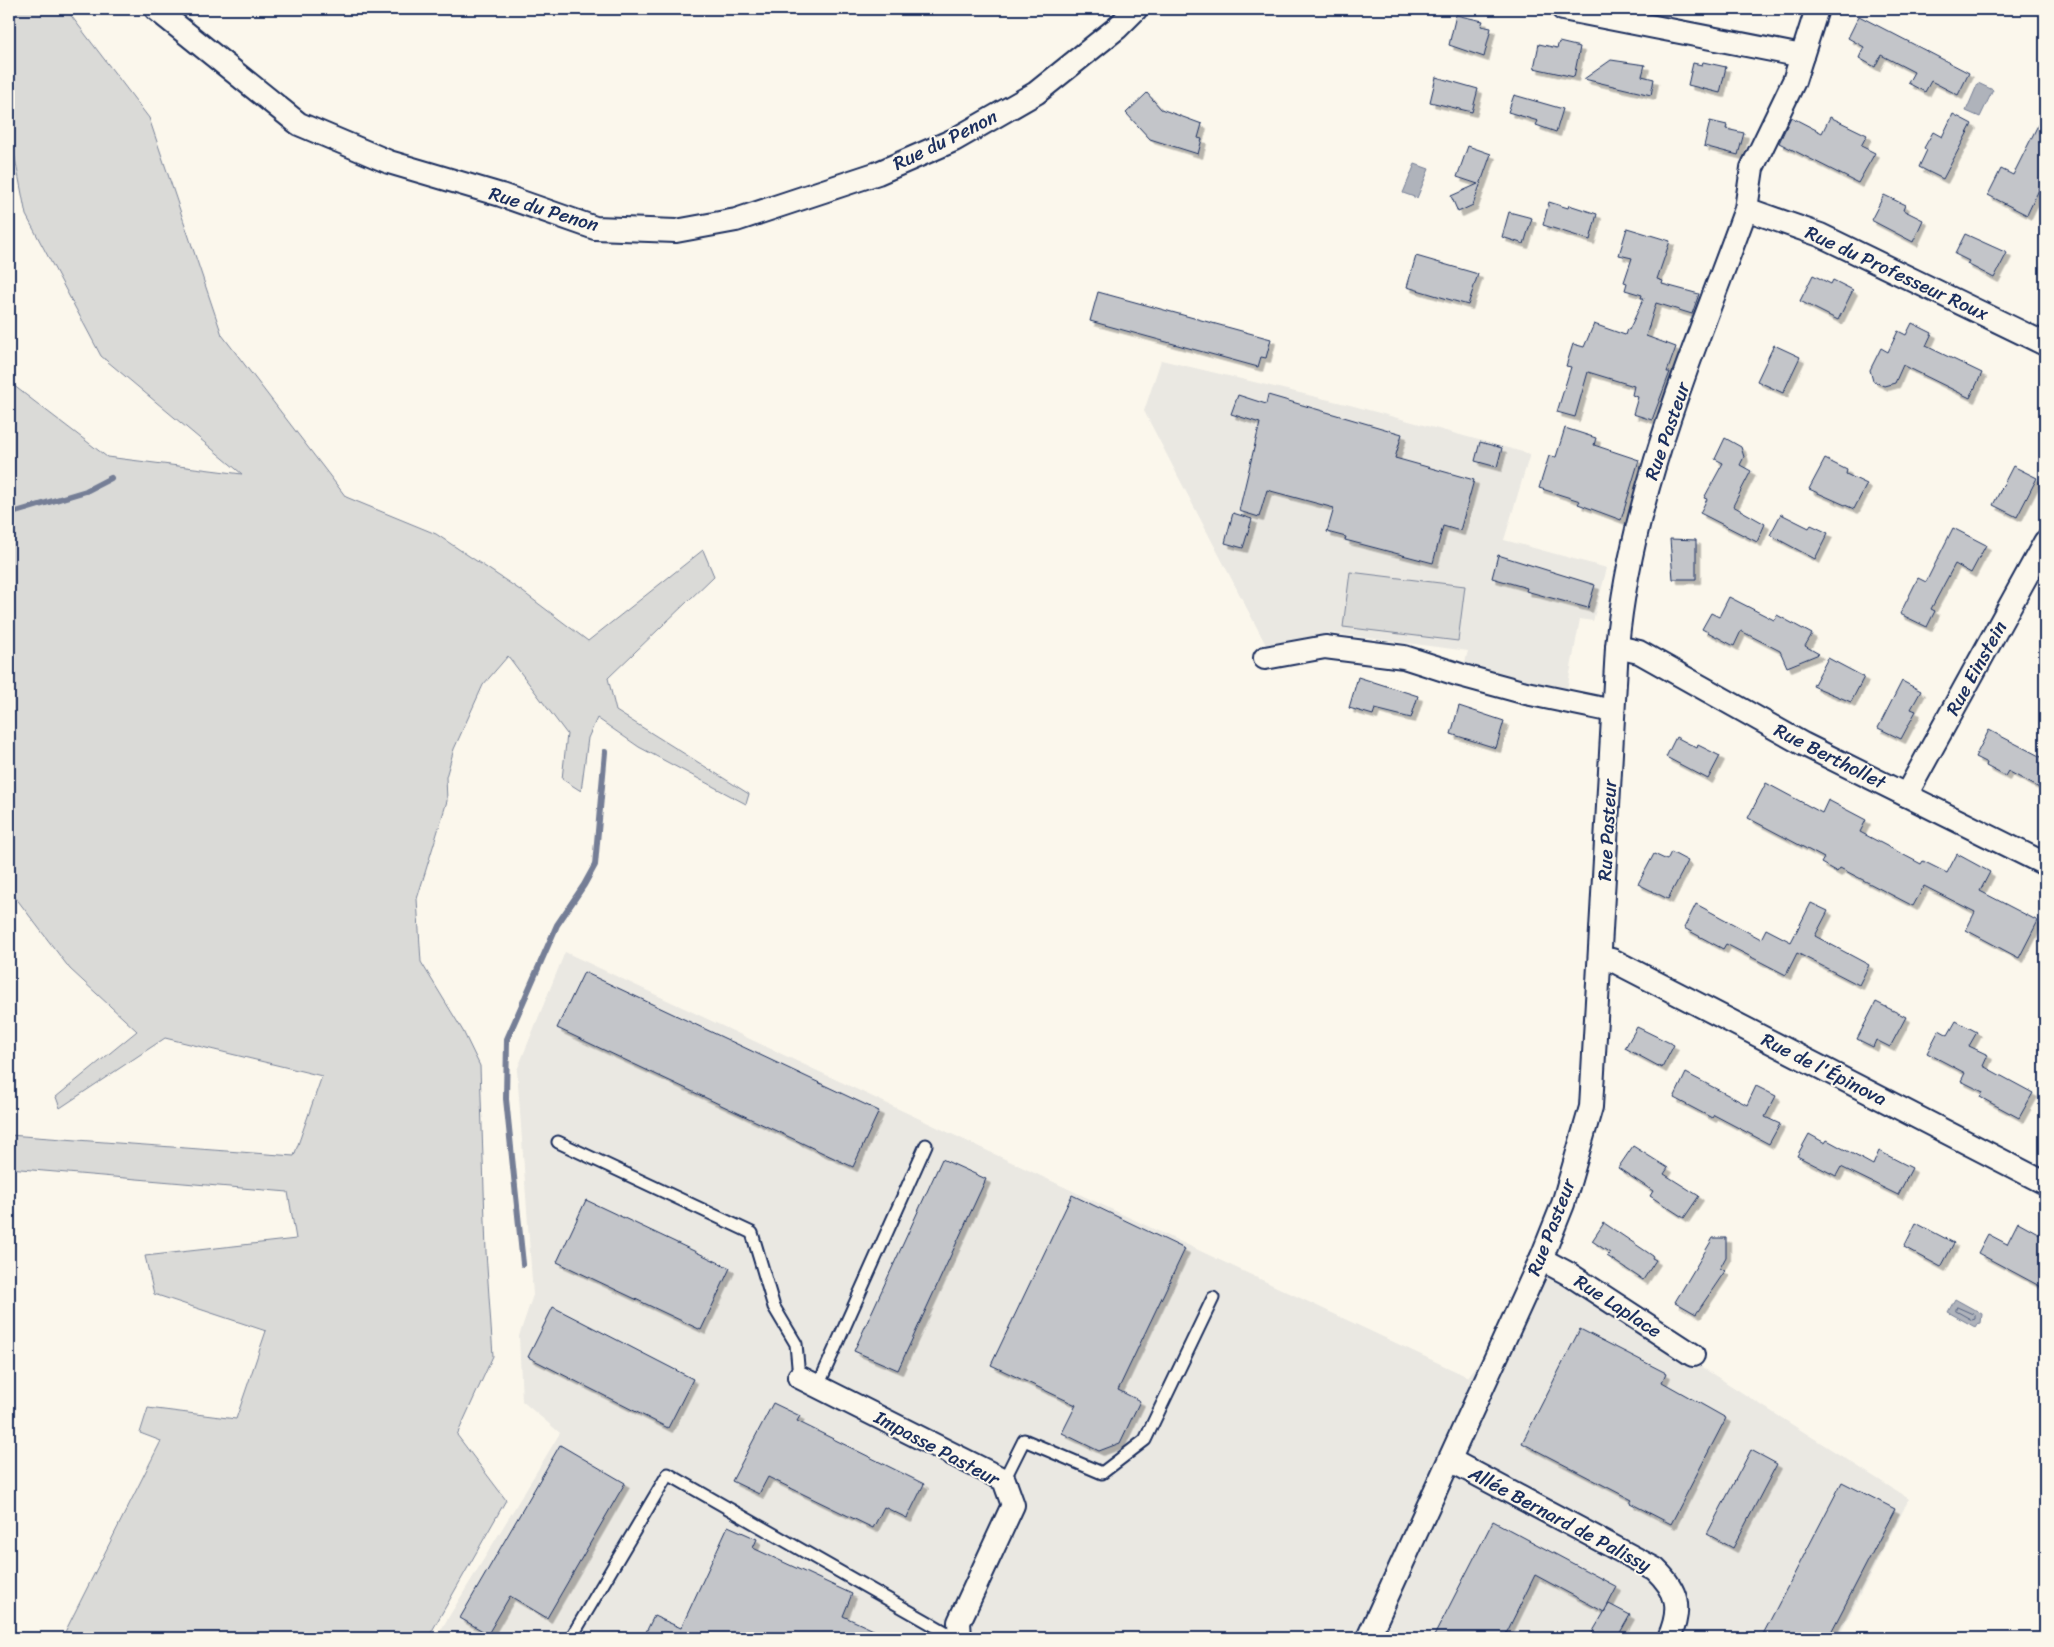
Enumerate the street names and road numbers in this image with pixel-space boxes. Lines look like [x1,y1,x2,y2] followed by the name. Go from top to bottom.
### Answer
[887,100,1003,180] street label: Rue du Penon
[485,177,603,241] street label: Rue du Penon
[1800,216,1994,330] street label: Rue du Professeur Roux
[1635,376,1700,485] street label: Rue Pasteur
[1936,614,2016,722] street label: Rue Einstein
[1768,714,1893,799] street label: Rue Berthollet
[1588,777,1626,882] street label: Rue Pasteur
[1755,1023,1893,1115] street label: Rue de l'Épinova
[1517,1172,1585,1280] street label: Rue Pasteur
[1568,1265,1669,1347] street label: Rue Laplace
[867,1401,1007,1496] street label: Impasse Pasteur
[1462,1456,1657,1581] street label: Allée Bernard de Palissy

